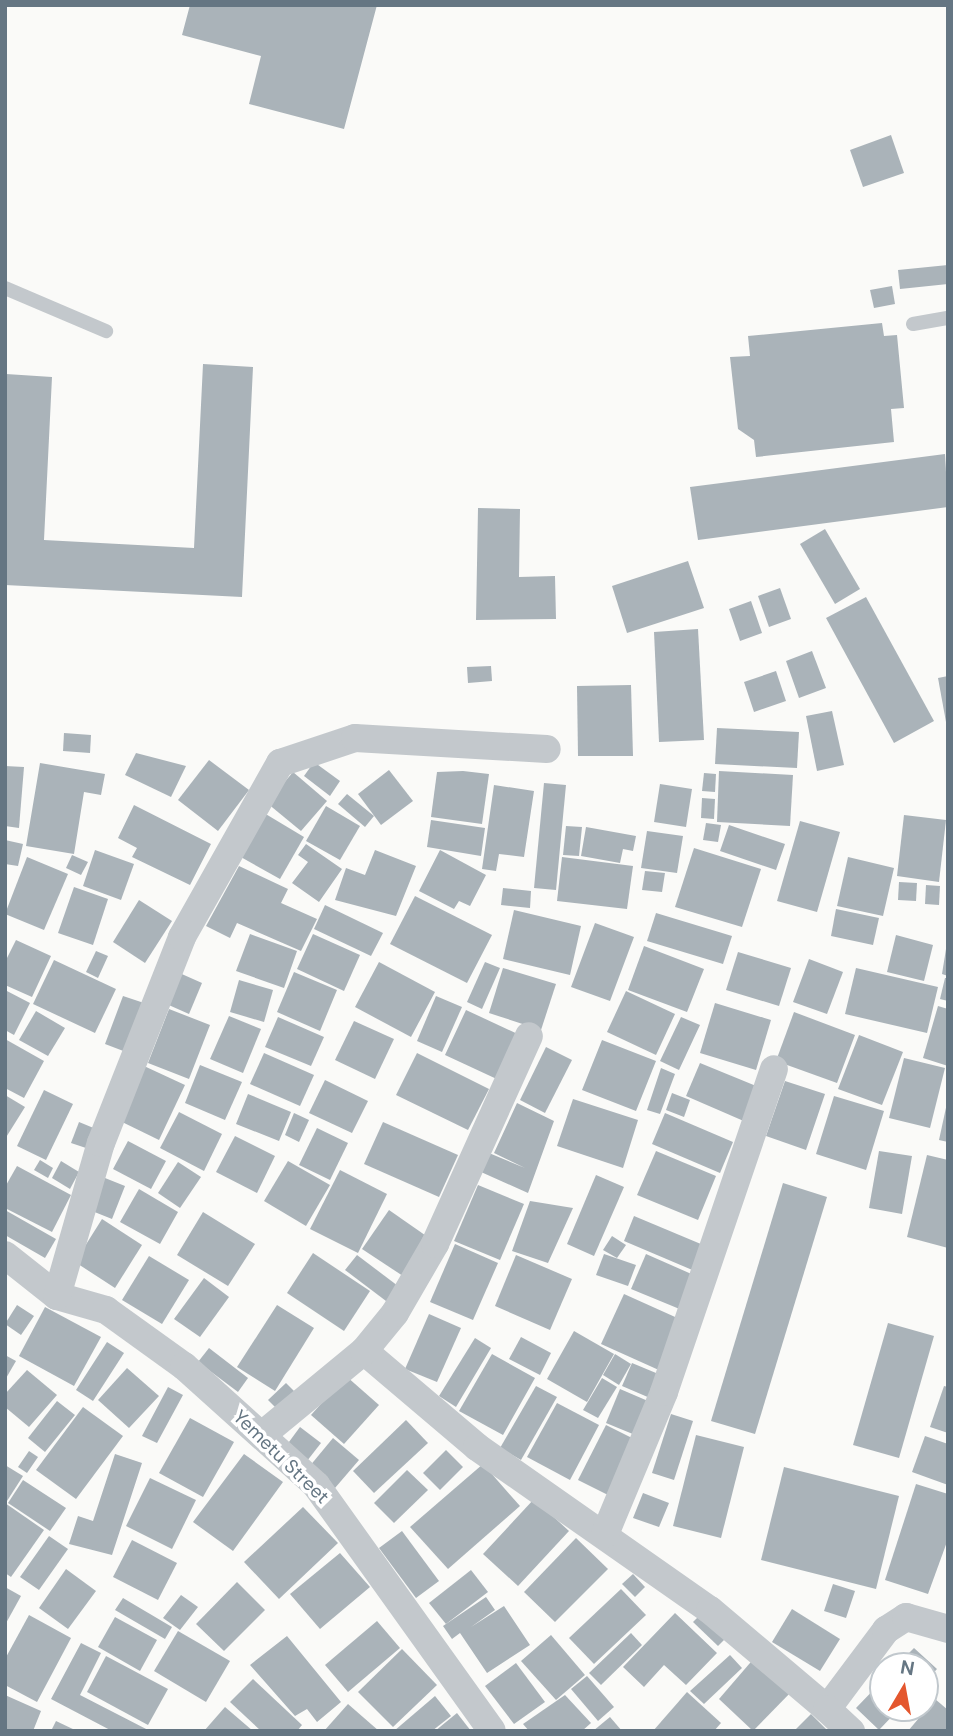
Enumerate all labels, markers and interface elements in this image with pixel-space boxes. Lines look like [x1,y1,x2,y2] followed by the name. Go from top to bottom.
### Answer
[228,1405,334,1509] street label: Yemetu Street
[869,1652,939,1722] north arrow
[898,1654,916,1681] text: N

